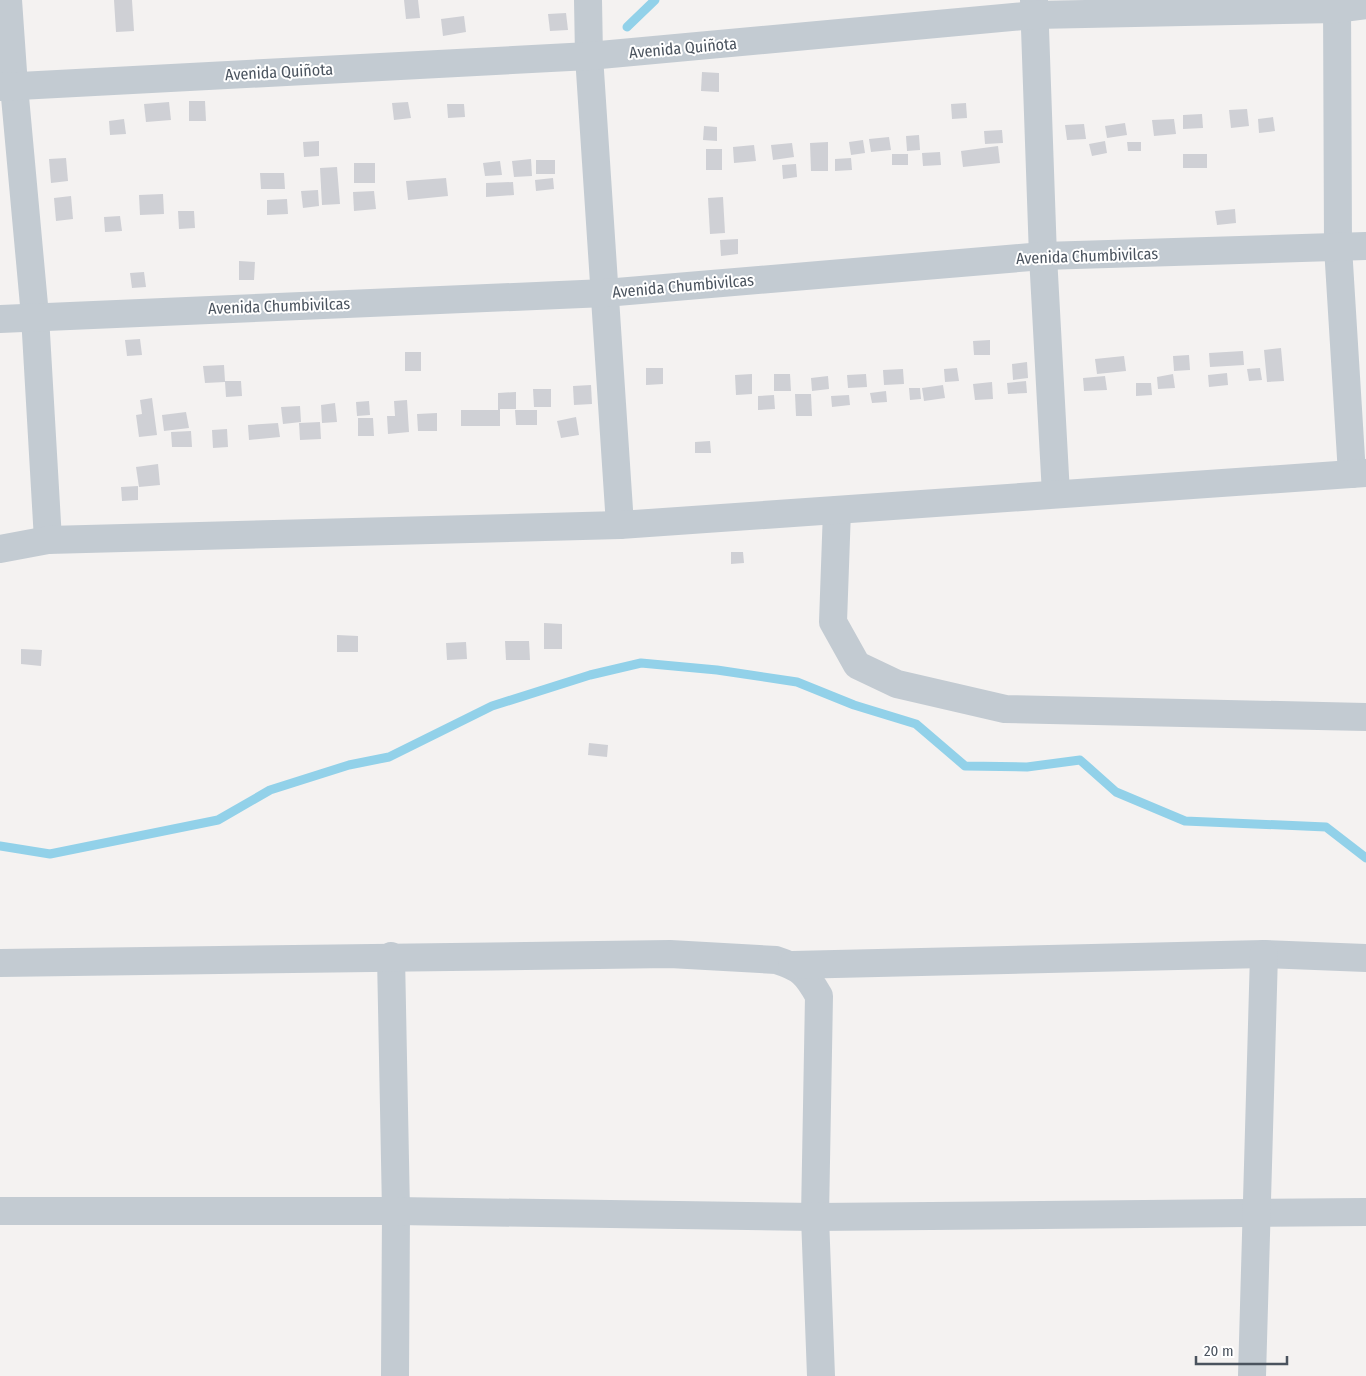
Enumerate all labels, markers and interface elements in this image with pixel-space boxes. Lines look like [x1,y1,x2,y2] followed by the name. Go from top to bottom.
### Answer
[628,34,738,62] street label: Avenida Quiñota
[224,60,334,84] street label: Avenida Quiñota
[1016,244,1159,268] street label: Avenida Chumbivilcas
[611,270,755,302] street label: Avenida Chumbivilcas
[208,294,351,318] street label: Avenida Chumbivilcas
[1196,1334,1287,1366] scale bar
[1204,1342,1234,1360] text: 20 m

